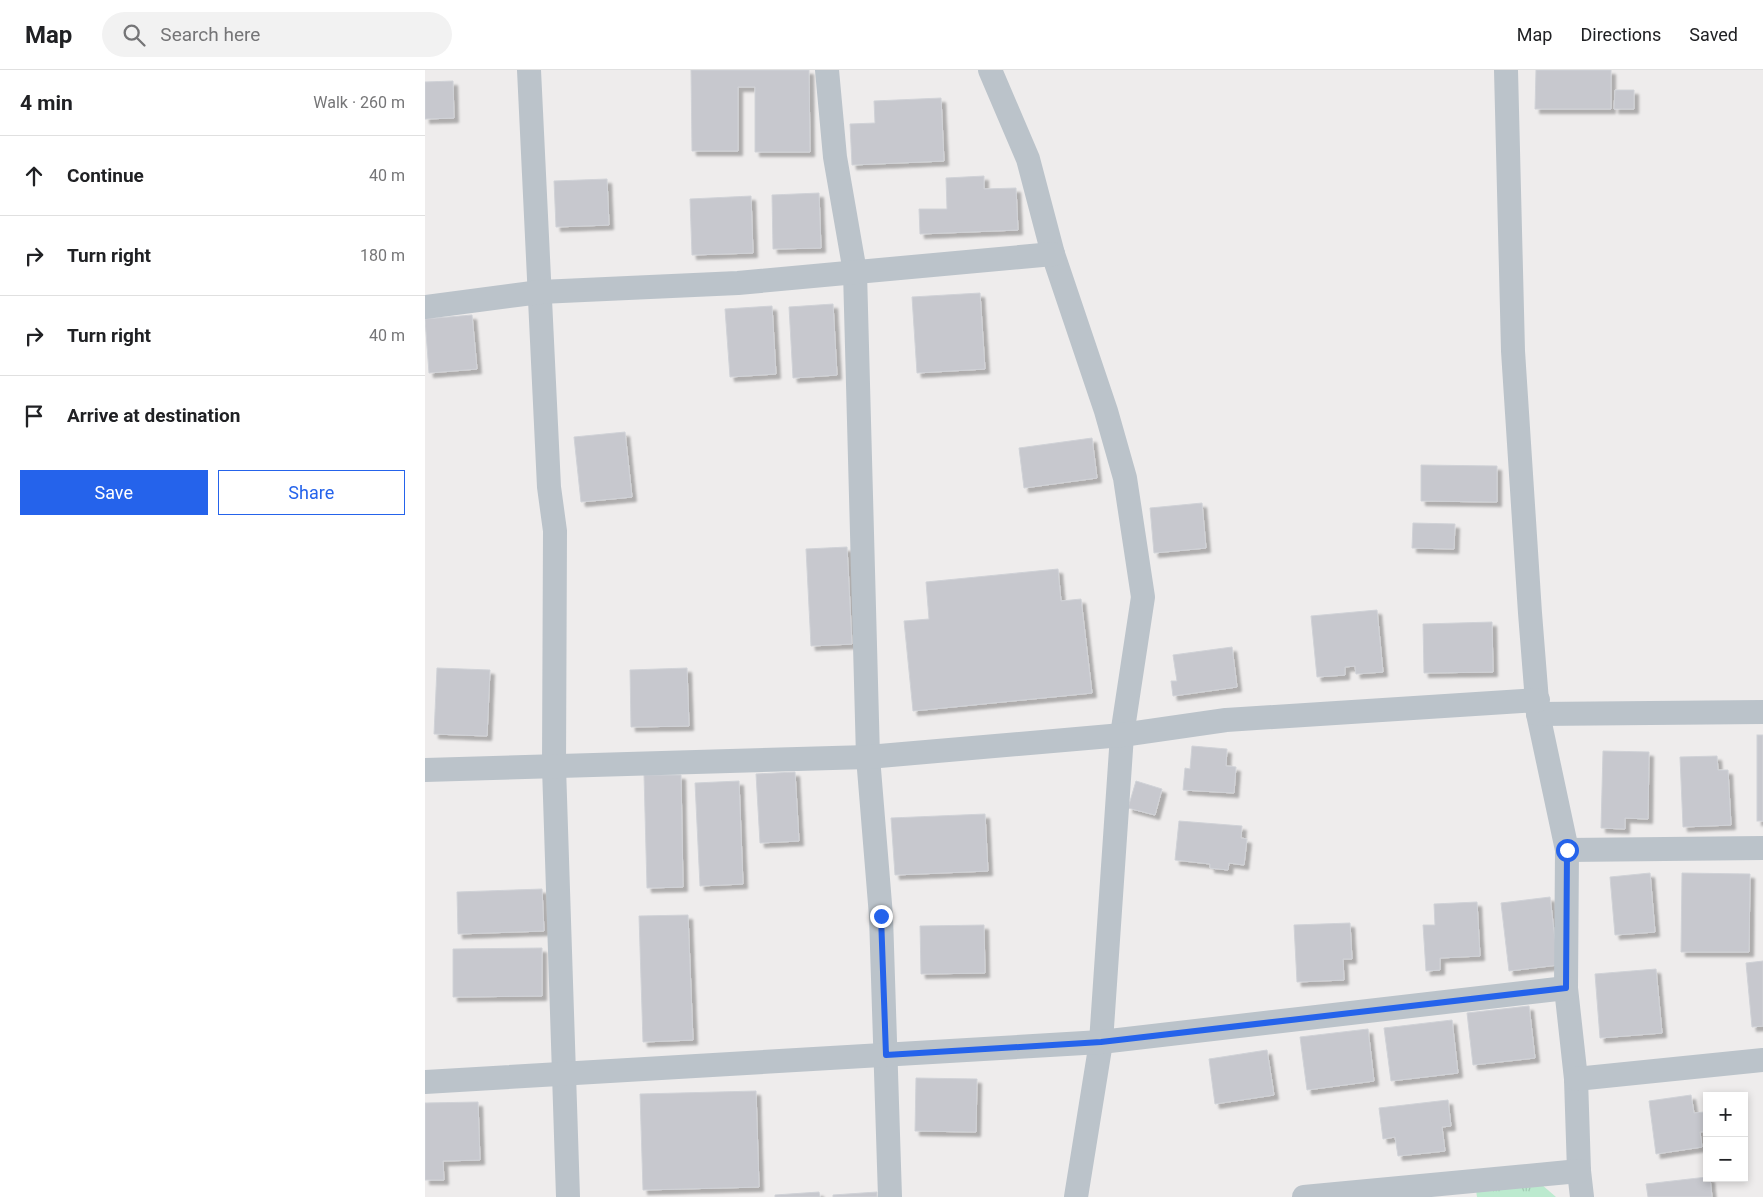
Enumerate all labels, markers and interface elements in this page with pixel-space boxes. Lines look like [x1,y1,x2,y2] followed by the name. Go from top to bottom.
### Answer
[102,12,452,57] search box
[25,21,72,49] text: Map
[120,21,148,49] icon: search
[160,23,260,46] text: Search here
[1517,24,1552,45] text: Map
[1580,24,1661,45] text: Directions
[1689,24,1738,45] text: Saved
[20,91,73,115] text: 4 min
[313,93,405,112] text: Walk · 260 m
[20,162,48,190] icon: ahead
[67,164,144,187] text: Continue
[369,166,405,185] text: 40 m
[20,242,48,270] icon: right
[67,244,151,267] text: Turn right
[360,246,405,265] text: 180 m
[20,322,48,350] icon: right
[67,324,151,347] text: Turn right
[369,326,405,345] text: 40 m
[20,402,48,430] icon: arrive
[67,404,240,427] text: Arrive at destination
[20,470,208,515] button: Save
[218,470,405,515] button: Share
[1556,839,1579,862] route start
[870,905,893,928] route end
[1703,1092,1748,1182] map controls
[1703,1092,1748,1137] button: +
[1703,1137,1748,1182] button: −

